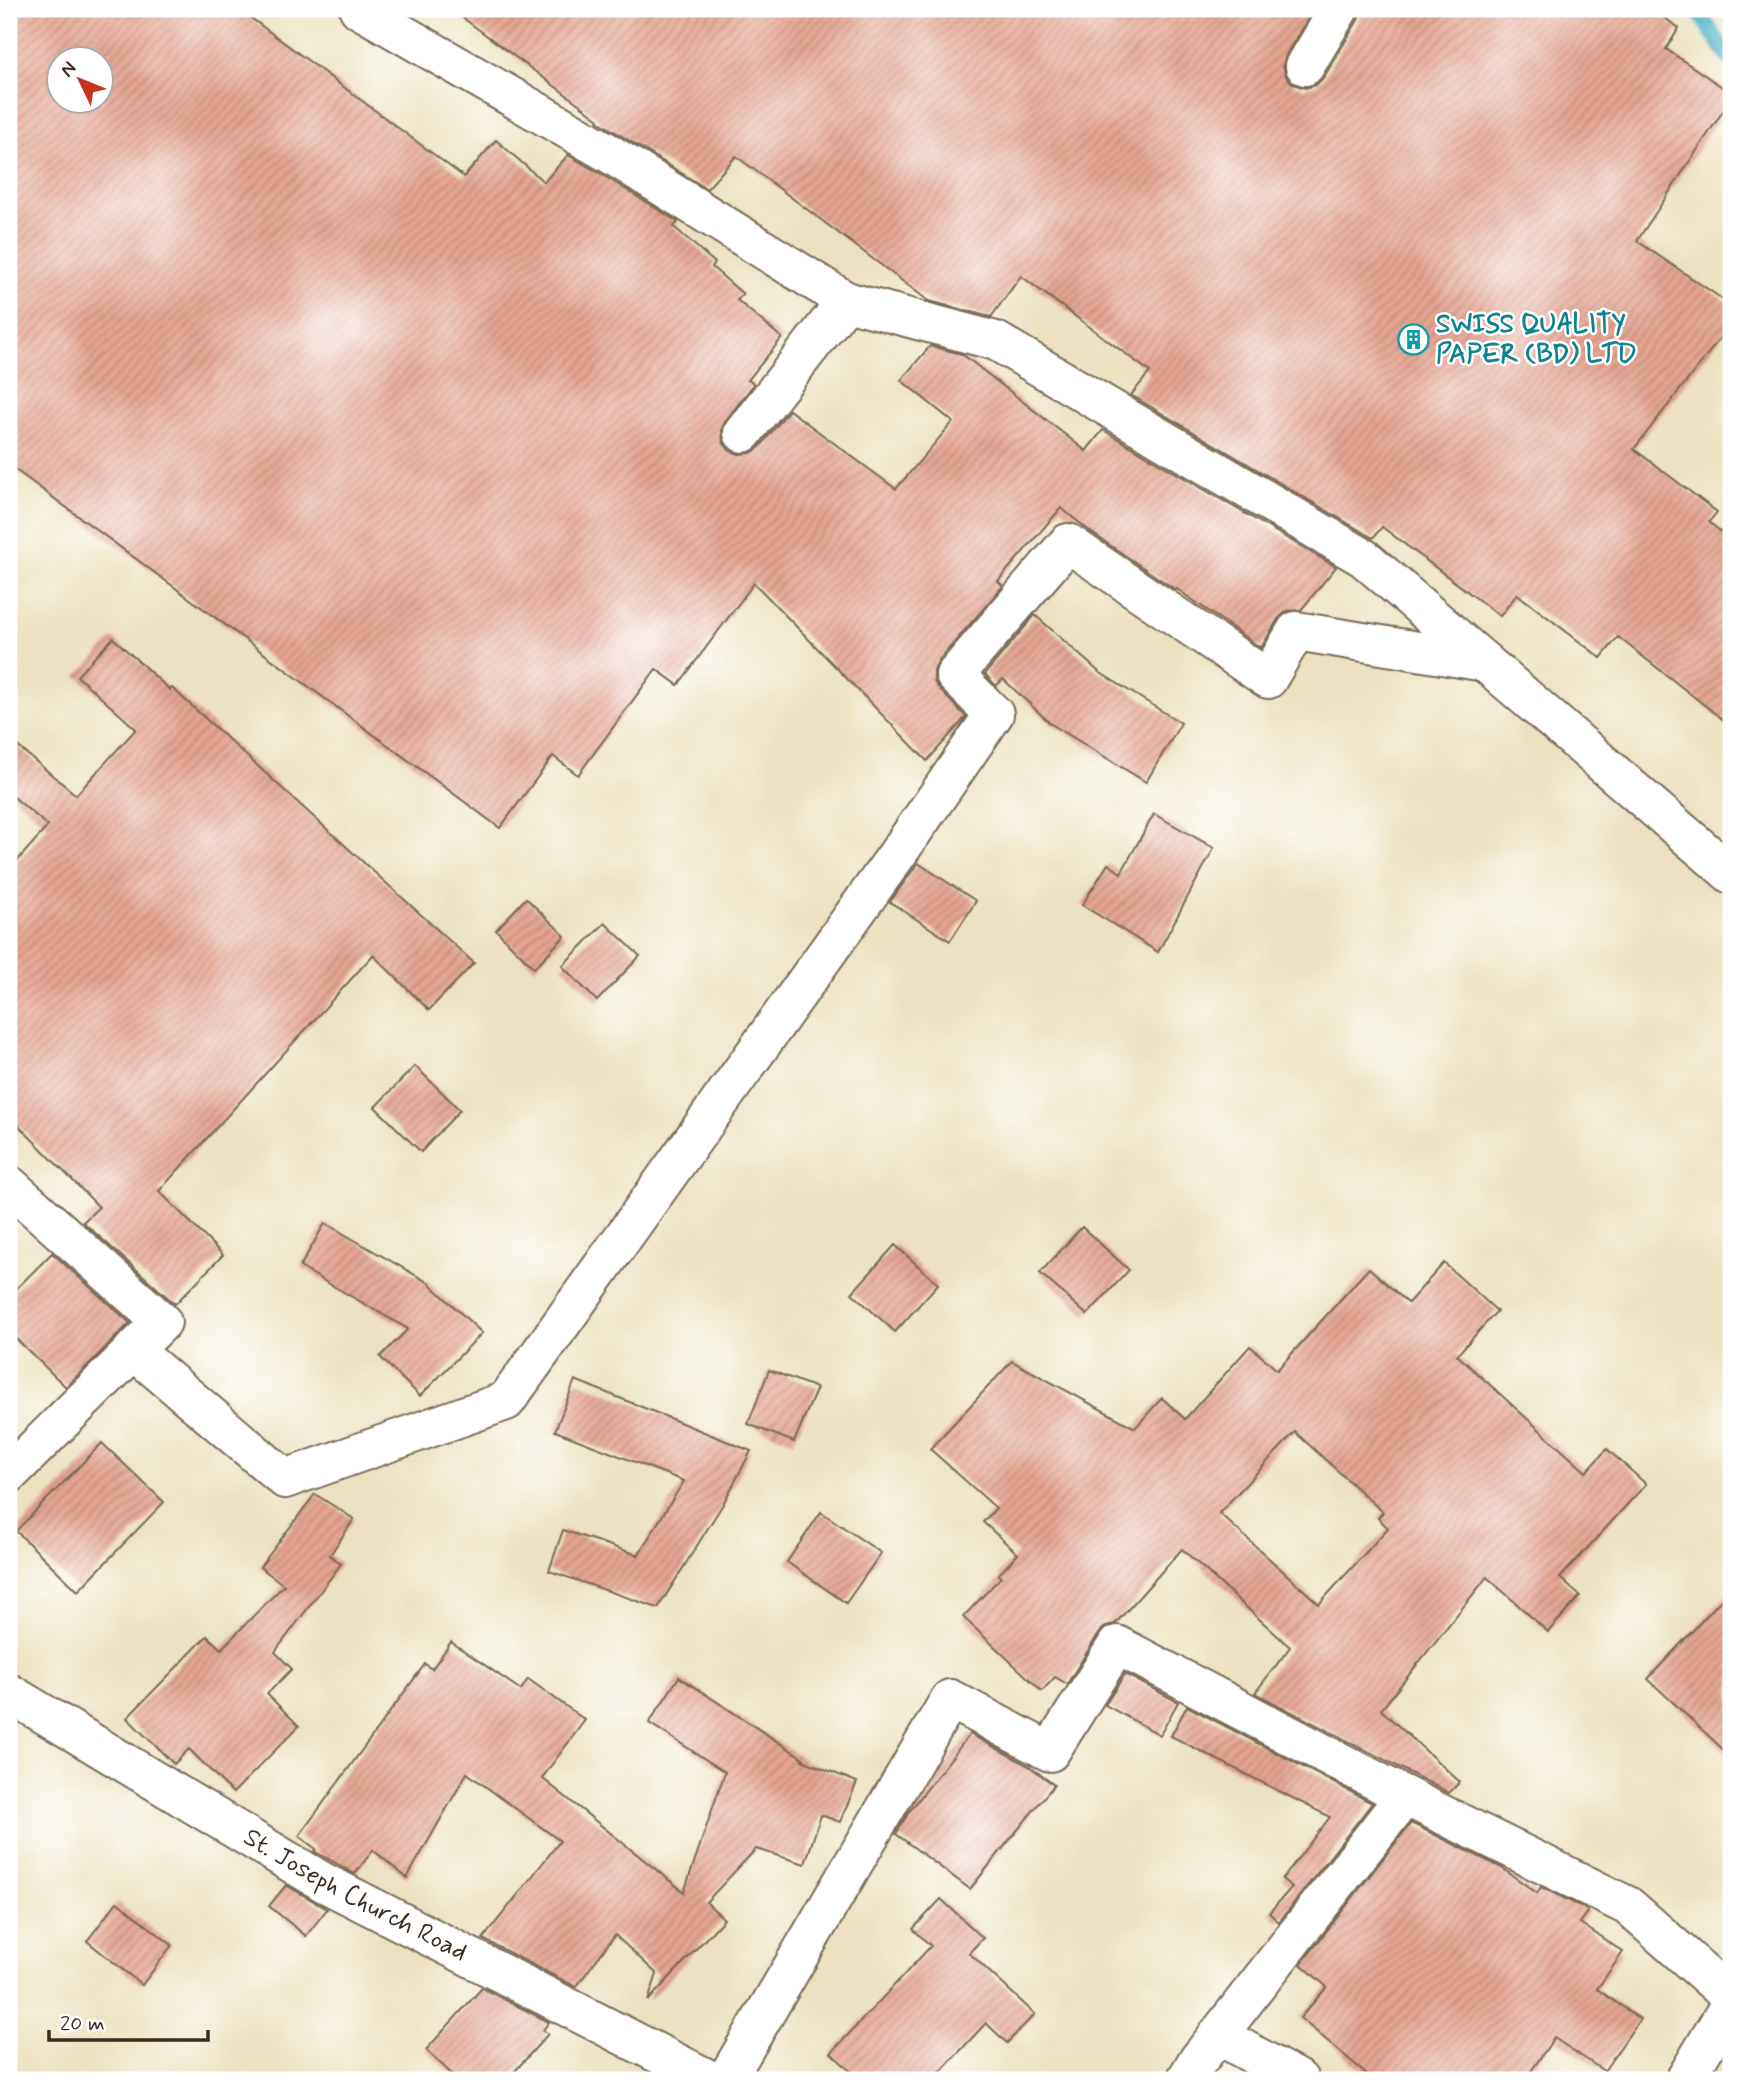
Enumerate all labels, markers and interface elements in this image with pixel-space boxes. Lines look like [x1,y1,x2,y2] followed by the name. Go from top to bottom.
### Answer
[46,46,116,116] north arrow
[55,56,82,83] text: N
[1436,308,1637,372] place label: SWISS QUALITY PAPER (BD) LTD
[1396,323,1430,357] building icon: SWISS QUALITY PAPER (BD) LTD
[237,1821,473,1970] street label: St. Joseph Church Road
[49,1998,208,2042] scale bar
[60,2010,105,2038] text: 20 m

